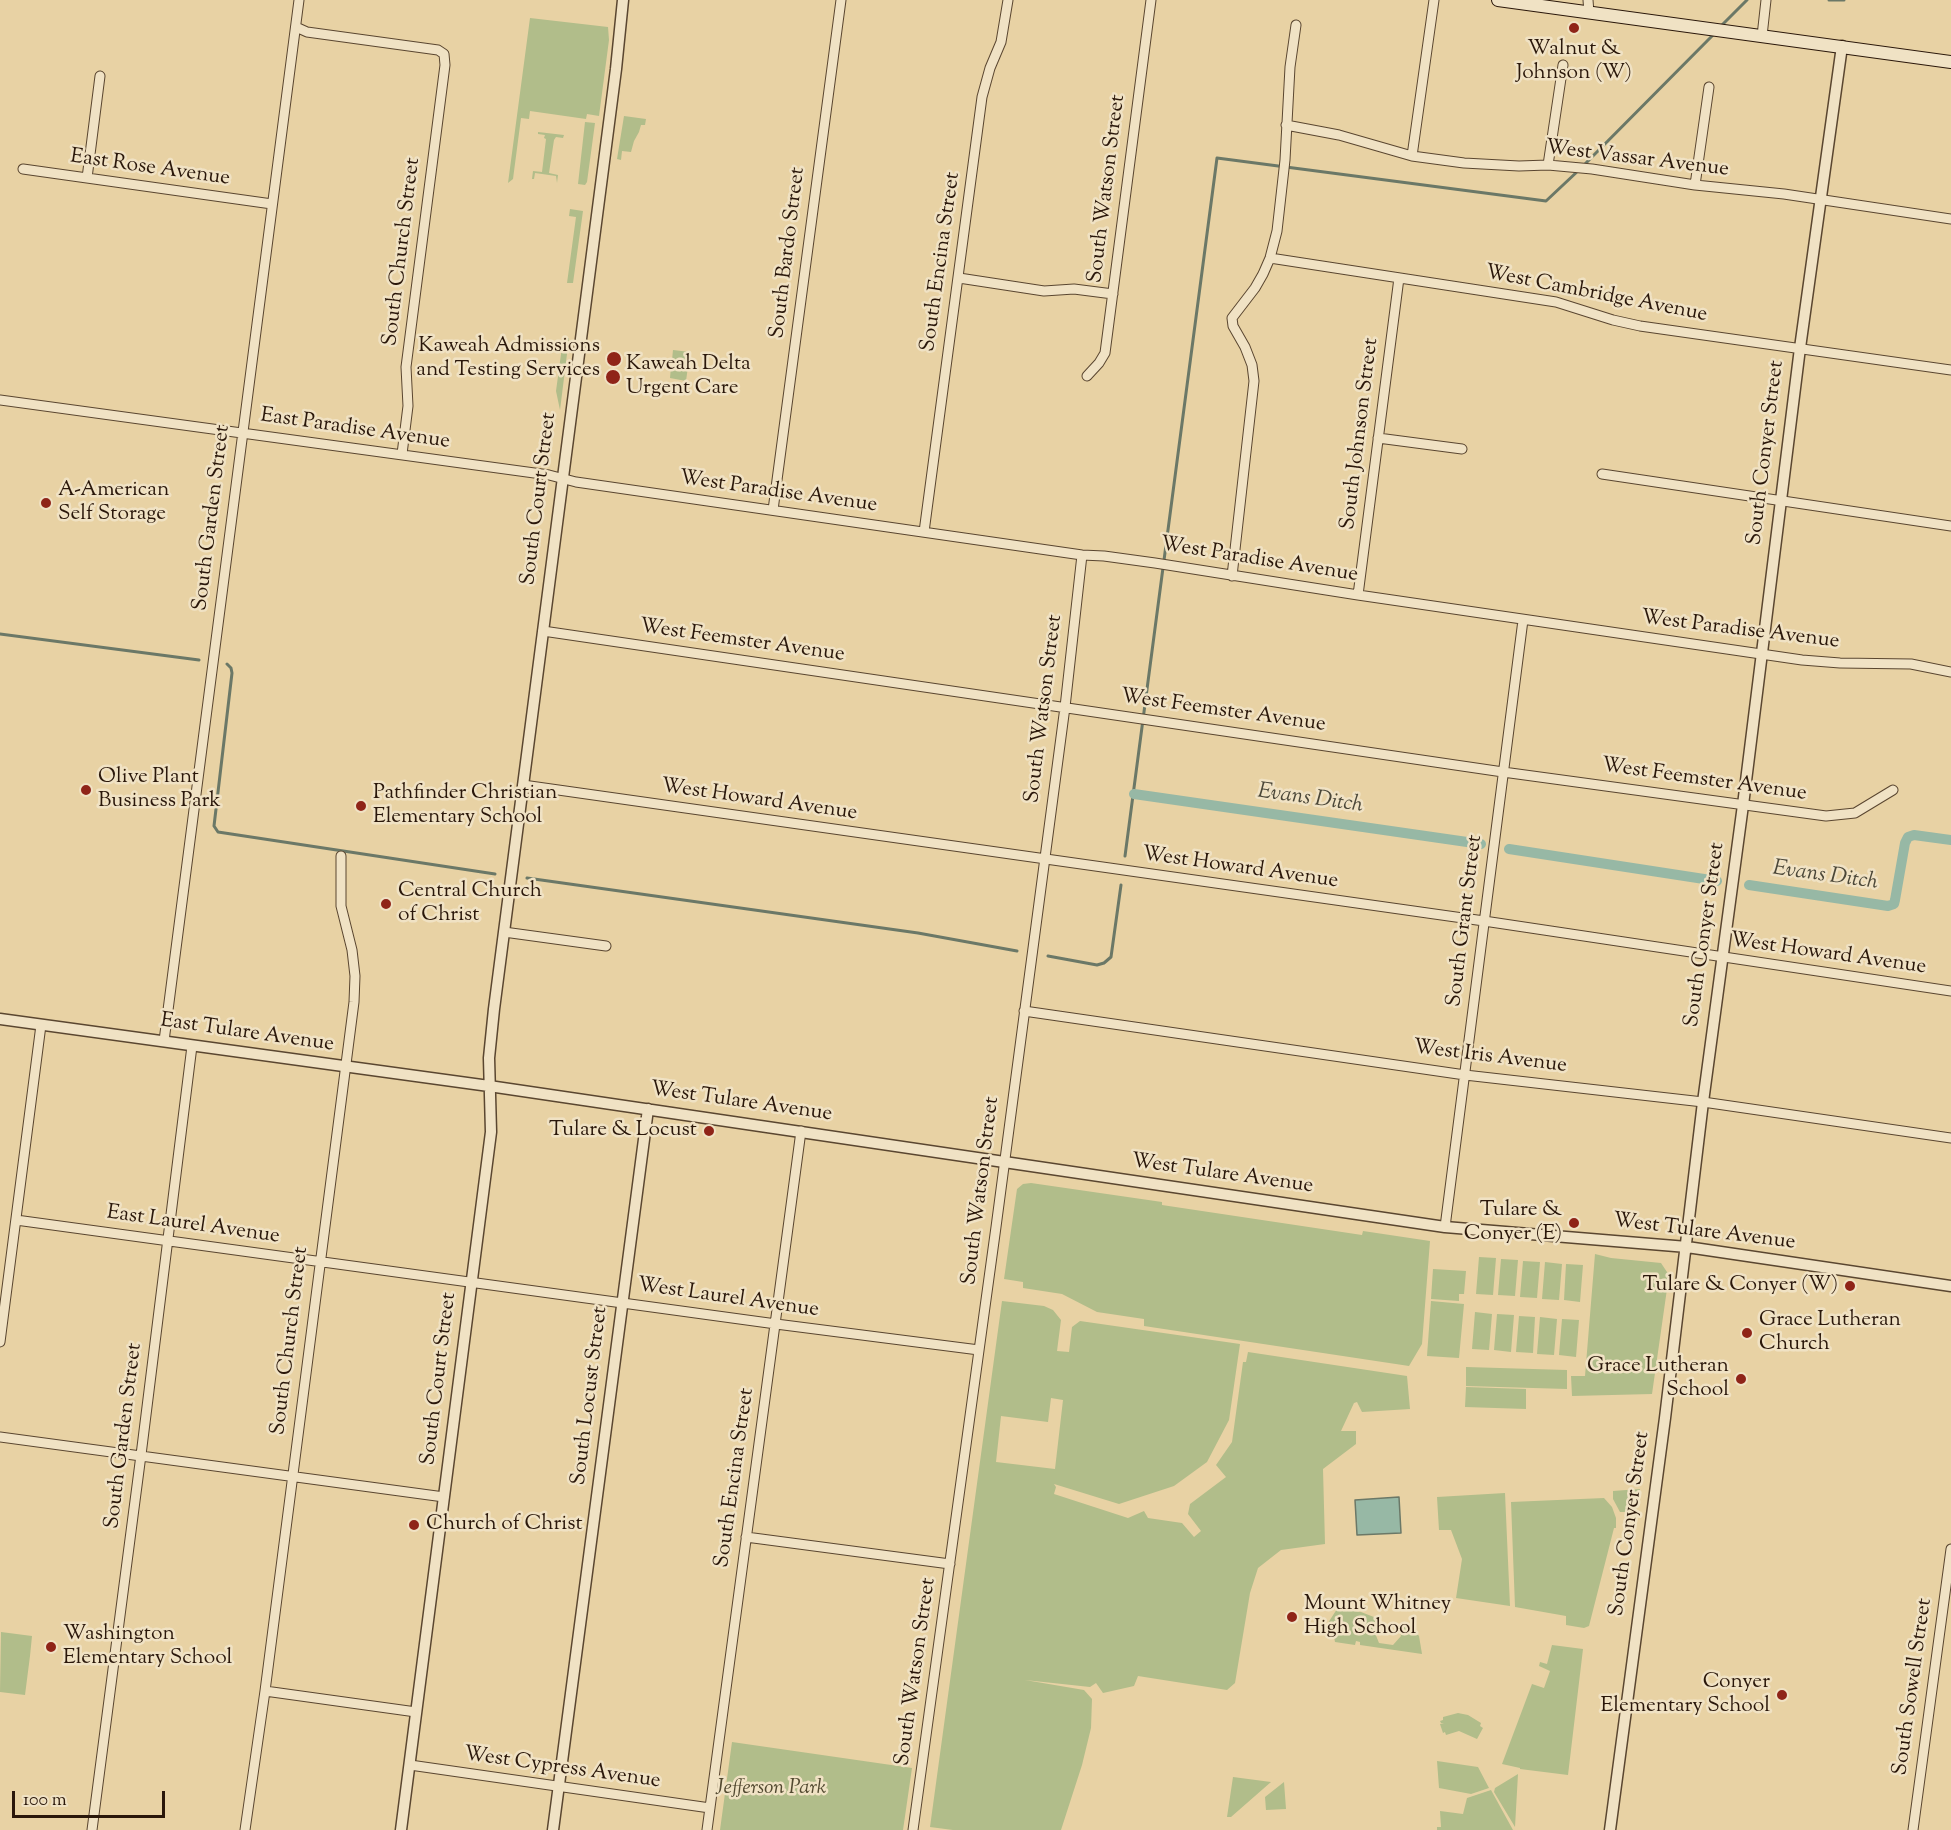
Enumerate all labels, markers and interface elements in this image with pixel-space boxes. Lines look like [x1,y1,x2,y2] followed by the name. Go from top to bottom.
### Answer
[1567,21,1581,35] marker: Walnut & Johnson (W)
[1516,37,1632,87] place label: Walnut & Johnson (W)
[1084,93,1132,285] street label: South Watson Street
[1544,136,1730,184] street label: West Vassar Avenue
[69,145,231,193] street label: East Rose Avenue
[379,156,427,348] street label: South Church Street
[766,166,812,340] street label: South Bardo Street
[917,171,967,353] street label: South Encina Street
[1483,261,1709,329] street label: West Cambridge Avenue
[416,334,600,384] place label: Kaweah Admissions and Testing Services
[1337,337,1385,531] street label: South Johnson Street
[605,350,623,368] marker: Kaweah Admissions and Testing Services
[626,352,751,402] place label: Kaweah Delta Urgent Care
[1743,359,1791,547] street label: South Conyer Street
[604,368,622,386] marker: Kaweah Delta Urgent Care
[259,404,451,456] street label: East Paradise Avenue
[517,411,563,587] street label: South Court Street
[189,424,237,612] street label: South Garden Street
[677,467,879,519] street label: West Paradise Avenue
[58,478,169,528] place label: A-American Self Storage
[39,496,53,510] marker: A-American Self Storage
[1158,533,1360,589] street label: West Paradise Avenue
[1639,606,1841,656] street label: West Paradise Avenue
[1021,613,1069,805] street label: South Watson Street
[638,615,846,669] street label: West Feemster Avenue
[1119,685,1327,739] street label: West Feemster Avenue
[1600,754,1808,808] street label: West Feemster Avenue
[98,765,221,815] place label: Olive Plant Business Park
[659,775,859,827] street label: West Howard Avenue
[1256,780,1364,820] water label: Evans Ditch
[373,781,557,831] place label: Pathfinder Christian Elementary School
[79,783,93,797] marker: Olive Plant Business Park
[354,799,368,813] marker: Pathfinder Christian Elementary School
[1443,834,1489,1008] street label: South Grant Street
[1681,841,1731,1029] street label: South Conyer Street
[1140,843,1340,895] street label: West Howard Avenue
[1771,857,1879,897] water label: Evans Ditch
[398,879,542,929] place label: Central Church of Christ
[379,897,393,911] marker: Central Church of Christ
[1728,929,1928,981] street label: West Howard Avenue
[159,1009,335,1059] street label: East Tulare Avenue
[1412,1036,1568,1080] street label: West Iris Avenue
[648,1078,834,1128] street label: West Tulare Avenue
[958,1095,1006,1287] street label: South Watson Street
[549,1118,697,1144] place label: Tulare & Locust
[702,1124,716,1138] marker: Tulare & Locust
[1129,1150,1315,1200] street label: West Tulare Avenue
[1464,1198,1562,1248] place label: Tulare & Conyer (E)
[105,1201,281,1251] street label: East Laurel Avenue
[1611,1209,1797,1257] street label: West Tulare Avenue
[1567,1216,1581,1230] marker: Tulare & Conyer (E)
[267,1245,315,1437] street label: South Church Street
[1642,1273,1838,1299] place label: Tulare & Conyer (W)
[636,1274,820,1324] street label: West Laurel Avenue
[1843,1279,1857,1293] marker: Tulare & Conyer (W)
[417,1291,463,1467] street label: South Court Street
[568,1305,614,1487] street label: South Locust Street
[1759,1308,1901,1358] place label: Grace Lutheran Church
[1740,1326,1754,1340] marker: Grace Lutheran Church
[101,1342,149,1530] street label: South Garden Street
[1587,1354,1729,1404] place label: Grace Lutheran School
[1734,1372,1748,1386] marker: Grace Lutheran School
[711,1387,761,1569] street label: South Encina Street
[1606,1430,1656,1618] street label: South Conyer Street
[426,1512,583,1538] place label: Church of Christ
[407,1518,421,1532] marker: Church of Christ
[891,1576,943,1768] street label: South Watson Street
[1304,1592,1451,1642] place label: Mount Whitney High School
[1889,1597,1939,1777] street label: South Sowell Street
[1285,1610,1299,1624] marker: Mount Whitney High School
[63,1622,232,1672] place label: Washington Elementary School
[44,1640,58,1654] marker: Washington Elementary School
[1601,1670,1770,1720] place label: Conyer Elementary School
[1775,1688,1789,1702] marker: Conyer Elementary School
[462,1743,662,1795] street label: West Cypress Avenue
[716,1776,826,1802] park label: Jefferson Park
[15,1779,168,1817] scale bar
[23,1788,67,1814] text: 100 m

